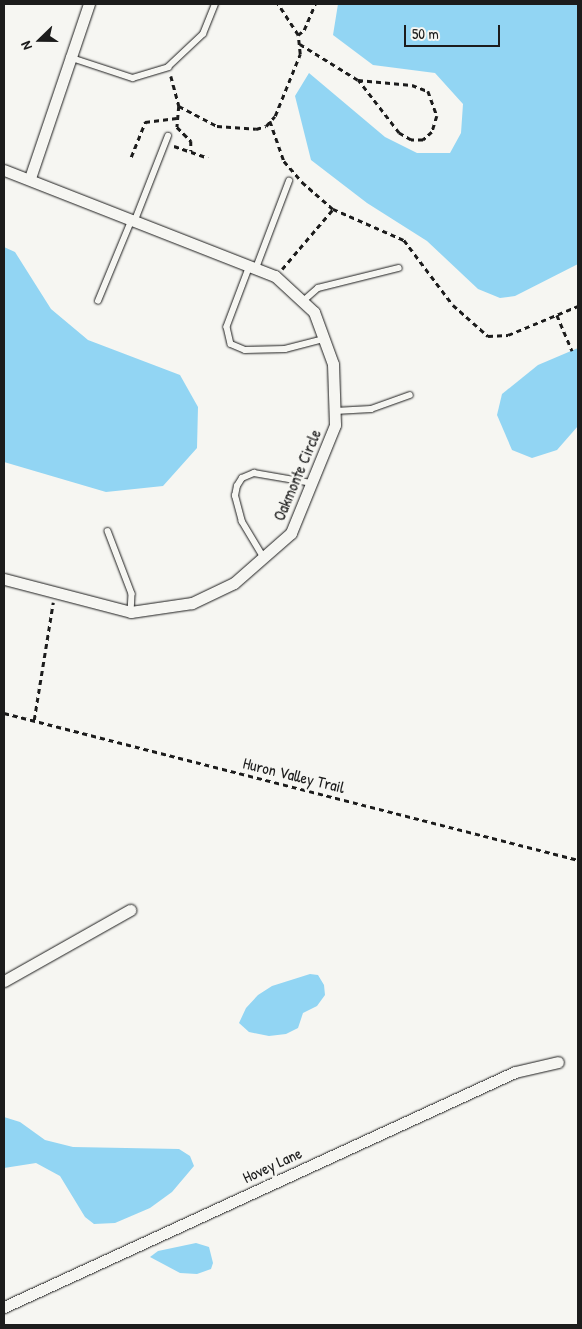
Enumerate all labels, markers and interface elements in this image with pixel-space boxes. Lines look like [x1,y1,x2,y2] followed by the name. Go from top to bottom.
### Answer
[15,15,65,65] north arrow
[407,15,503,47] scale bar
[412,23,439,44] text: 50 m
[15,39,36,53] text: N
[269,426,325,524] street label: Oakmonte Circle
[241,753,347,797] street label: Huron Valley Trail
[239,1143,305,1187] street label: Hovey Lane

